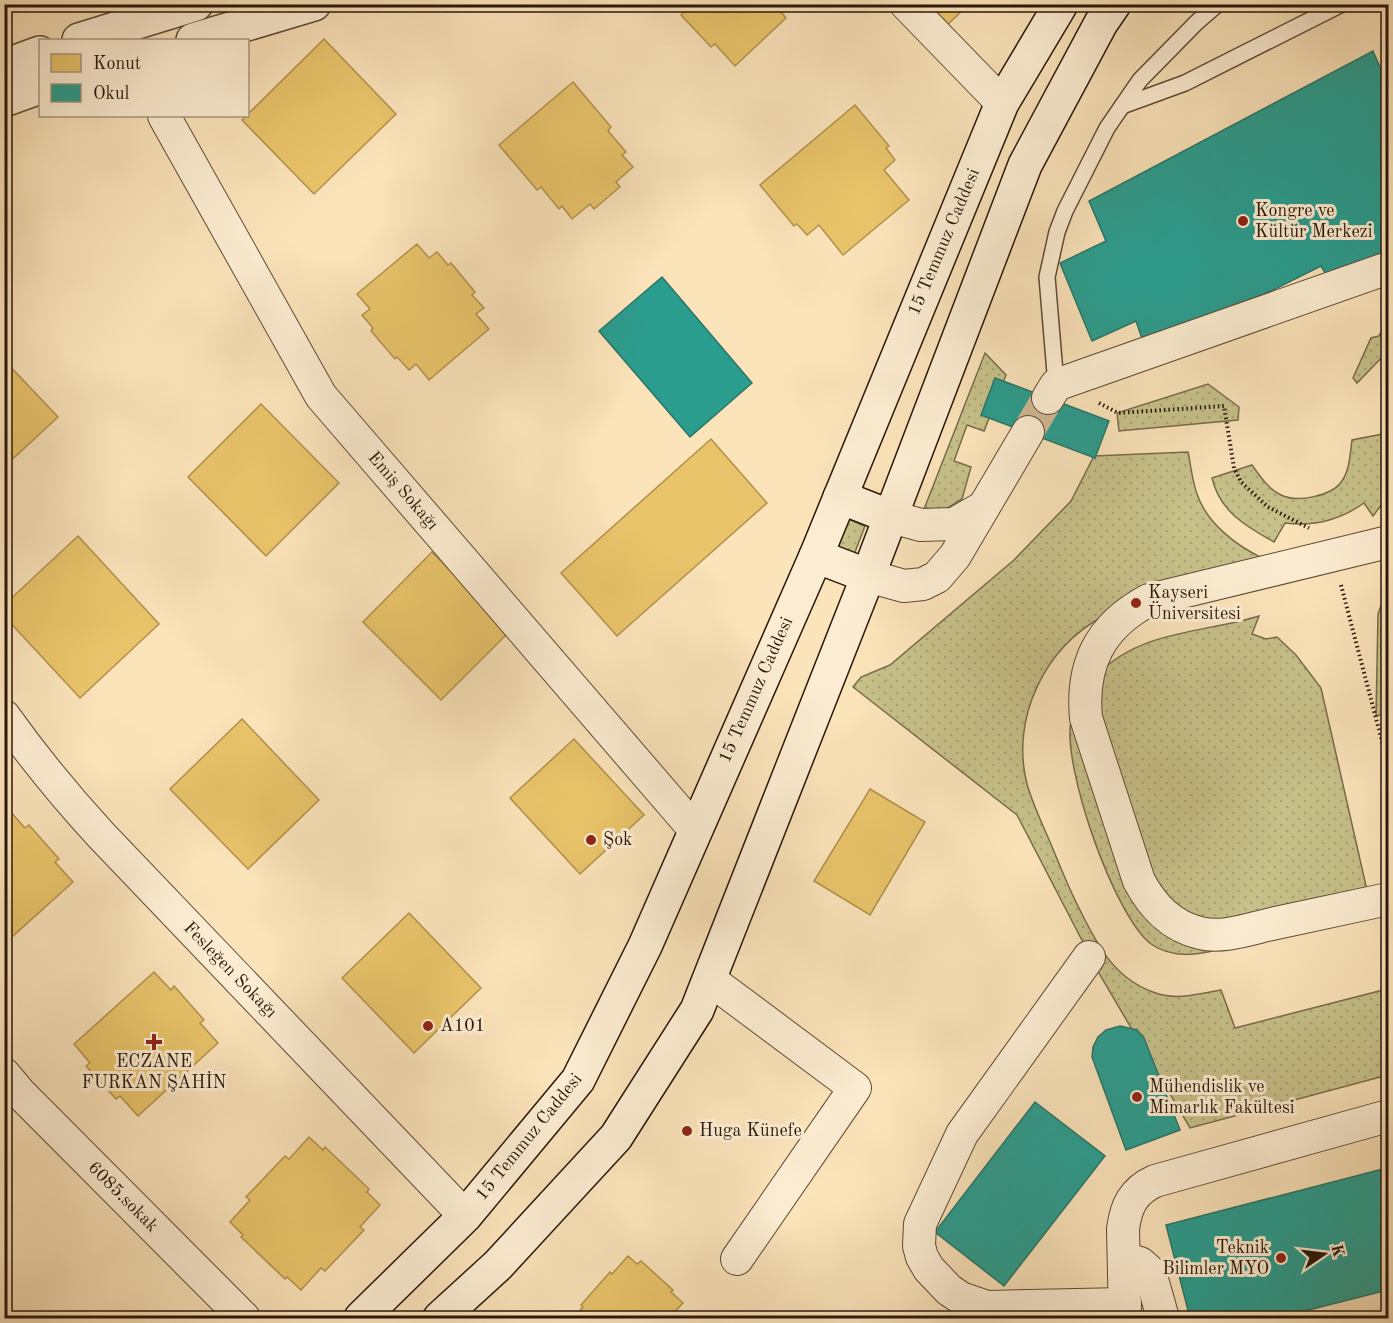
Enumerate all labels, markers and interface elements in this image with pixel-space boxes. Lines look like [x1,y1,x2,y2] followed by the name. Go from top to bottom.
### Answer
[39,39,249,117] legend
[93,55,141,73] text: Konut
[93,85,130,103] text: Okul
[905,166,983,318] street label: 15 Temmuz Caddesi
[1255,202,1373,241] place label: Kongre ve Kültür Merkezi
[1236,214,1250,228] marker: Kongre ve Kültür Merkezi
[364,448,442,534] street label: Emiş Sokağı
[1148,584,1241,623] place label: Kayseri Üniversitesi
[1129,596,1143,610] marker: Kayseri Üniversitesi
[716,614,796,766] street label: 15 Temmuz Caddesi
[603,831,632,849] place label: Şok
[584,833,598,847] marker: Şok
[180,919,280,1022] street label: Fesleğen Sokağı
[440,1017,485,1035] place label: A101
[421,1019,435,1033] marker: A101
[147,1035,161,1049] marker: ECZANE FURKAN ŞAHİN
[82,1053,227,1092] place label: ECZANE FURKAN ŞAHİN
[472,1070,586,1204] street label: 15 Temmuz Caddesi
[1149,1078,1295,1117] place label: Mühendislik ve Mimarlık Fakültesi
[1130,1090,1144,1104] marker: Mühendislik ve Mimarlık Fakültesi
[699,1122,802,1140] place label: Huga Künefe
[680,1124,694,1138] marker: Huga Künefe
[84,1158,162,1236] street label: 6085.sokak
[1294,1224,1354,1284] north arrow
[1162,1239,1269,1278] place label: Teknik Bilimler MYO
[1327,1243,1346,1259] text: K
[1274,1251,1288,1265] marker: Teknik Bilimler MYO

